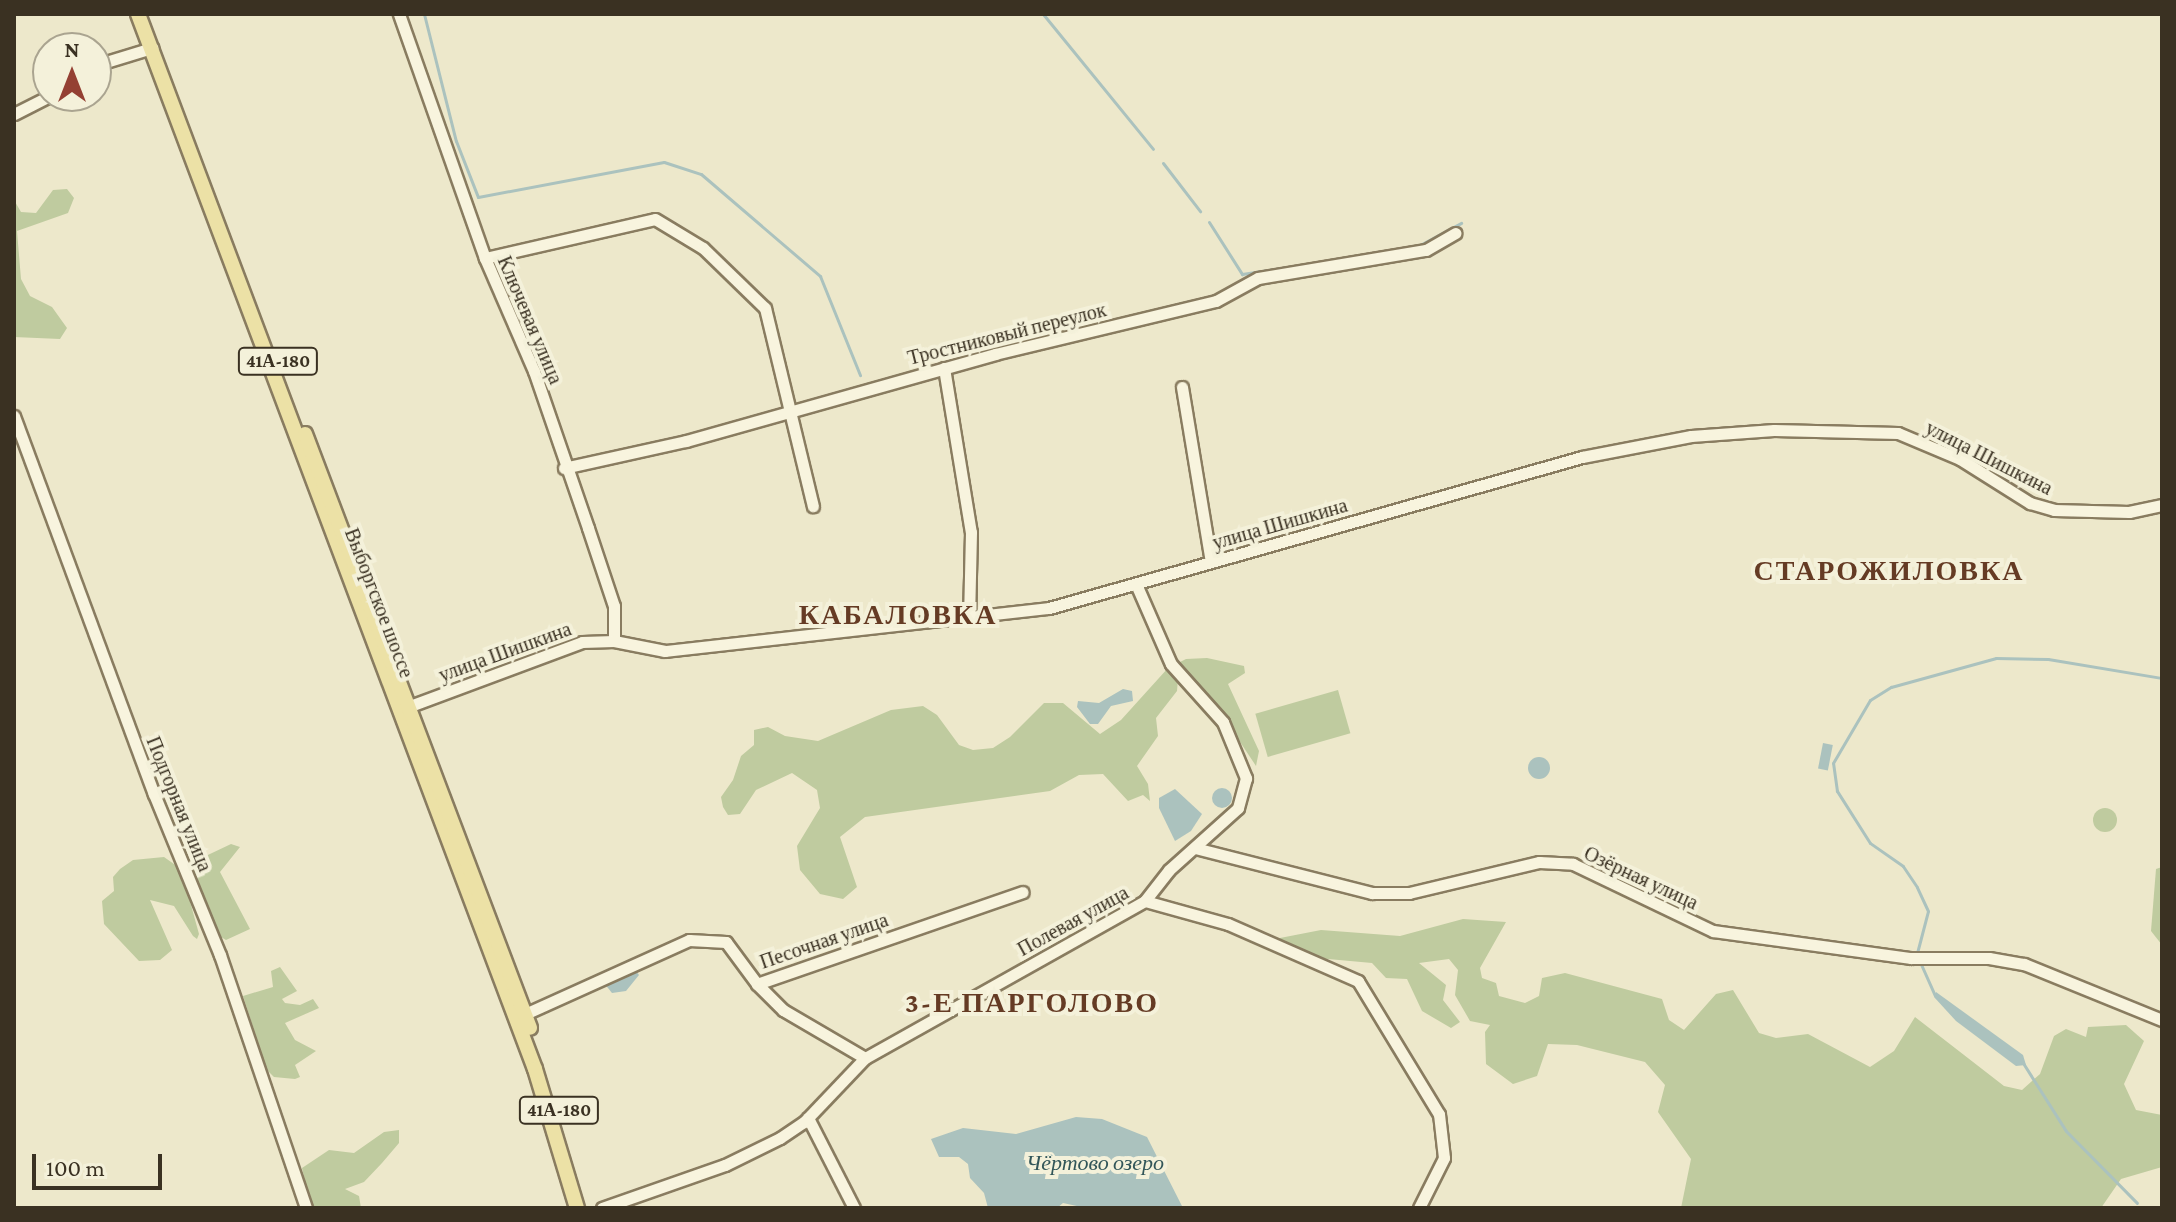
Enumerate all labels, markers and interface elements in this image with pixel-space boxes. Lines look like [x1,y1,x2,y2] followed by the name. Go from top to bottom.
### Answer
[32,32,112,112] north arrow
[65,37,80,62] text: N
[492,252,568,388] street label: Ключевая улица
[905,298,1109,370] street label: Тростниковый переулок
[236,347,320,375] road number: 41А-180
[1921,416,2057,500] street label: улица Шишкина
[1210,493,1350,555] street label: улица Шишкина
[339,525,419,681] street label: Выборгское шоссе
[1753,554,2025,588] district label: СТАРОЖИЛОВКА
[799,598,997,632] district label: КАБАЛОВКА
[435,617,575,687] street label: улица Шишкина
[141,733,217,875] street label: Подгорная улица
[1580,841,1702,915] street label: Озёрная улица
[1013,881,1133,961] street label: Полевая улица
[757,908,891,974] street label: Песочная улица
[905,986,1159,1020] district label: 3-Е ПАРГОЛОВО
[517,1096,601,1124] road number: 41А-180
[36,1138,166,1188] scale bar
[1026,1150,1164,1176] water label: Чёртово озеро
[46,1154,105,1181] text: 100 m

